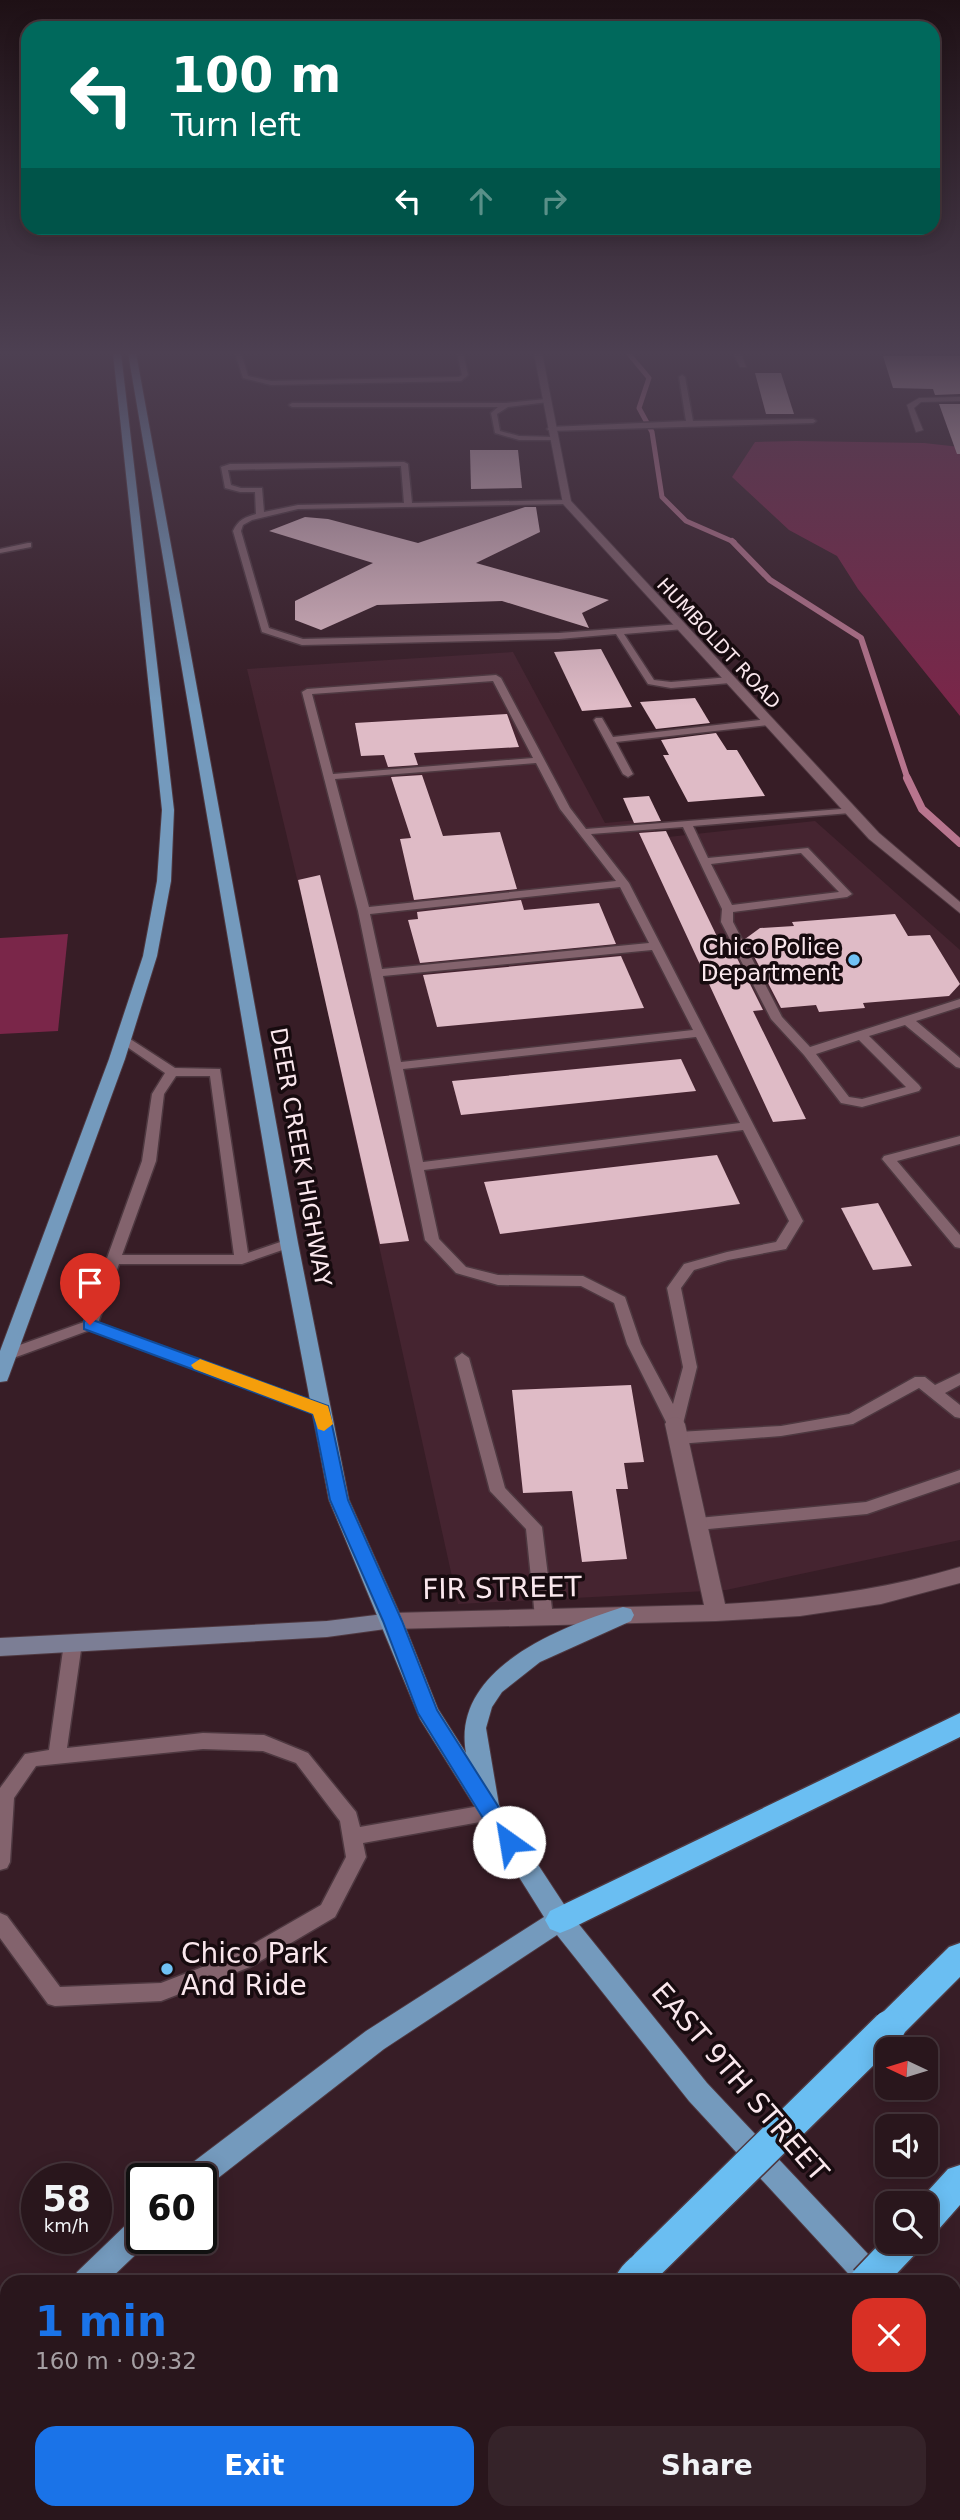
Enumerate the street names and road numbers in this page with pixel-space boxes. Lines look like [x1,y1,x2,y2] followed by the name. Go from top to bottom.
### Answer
[653,573,785,713] street label: HUMBOLDT ROAD
[265,1026,337,1289] street label: DEER CREEK HIGHWAY
[422,1570,583,1606] street label: FIR STREET
[645,1976,836,2189] street label: EAST 9TH STREET

